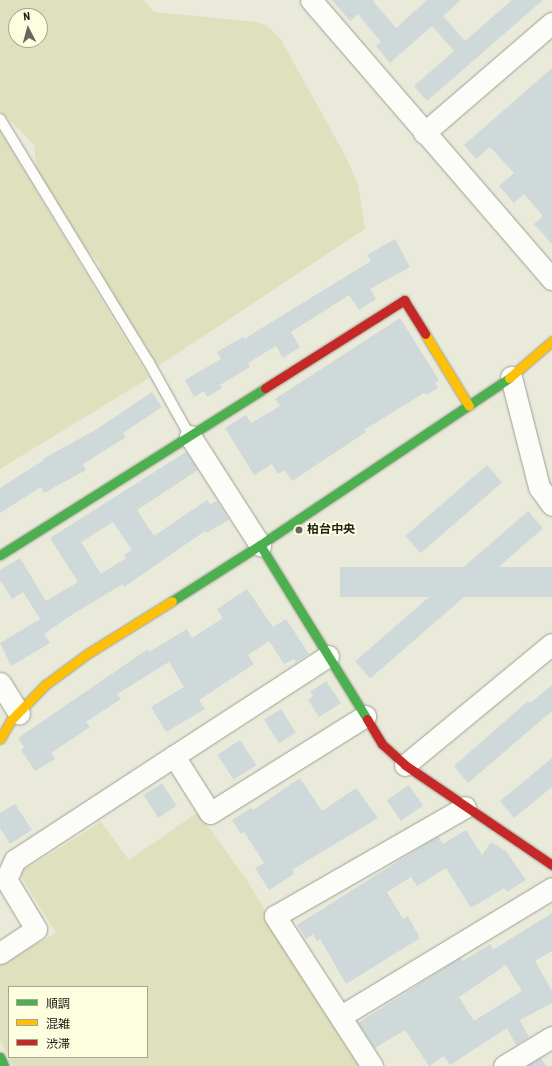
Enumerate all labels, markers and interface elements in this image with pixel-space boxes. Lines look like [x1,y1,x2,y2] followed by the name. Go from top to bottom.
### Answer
[8,8,48,48] north arrow
[23,10,31,23] text: N
[307,523,355,537] place label: 柏台中央
[294,525,304,535] marker: 柏台中央
[8,986,148,1058] legend
[46,997,70,1011] text: 順調
[46,1017,70,1031] text: 混雑
[46,1037,70,1051] text: 渋滞

